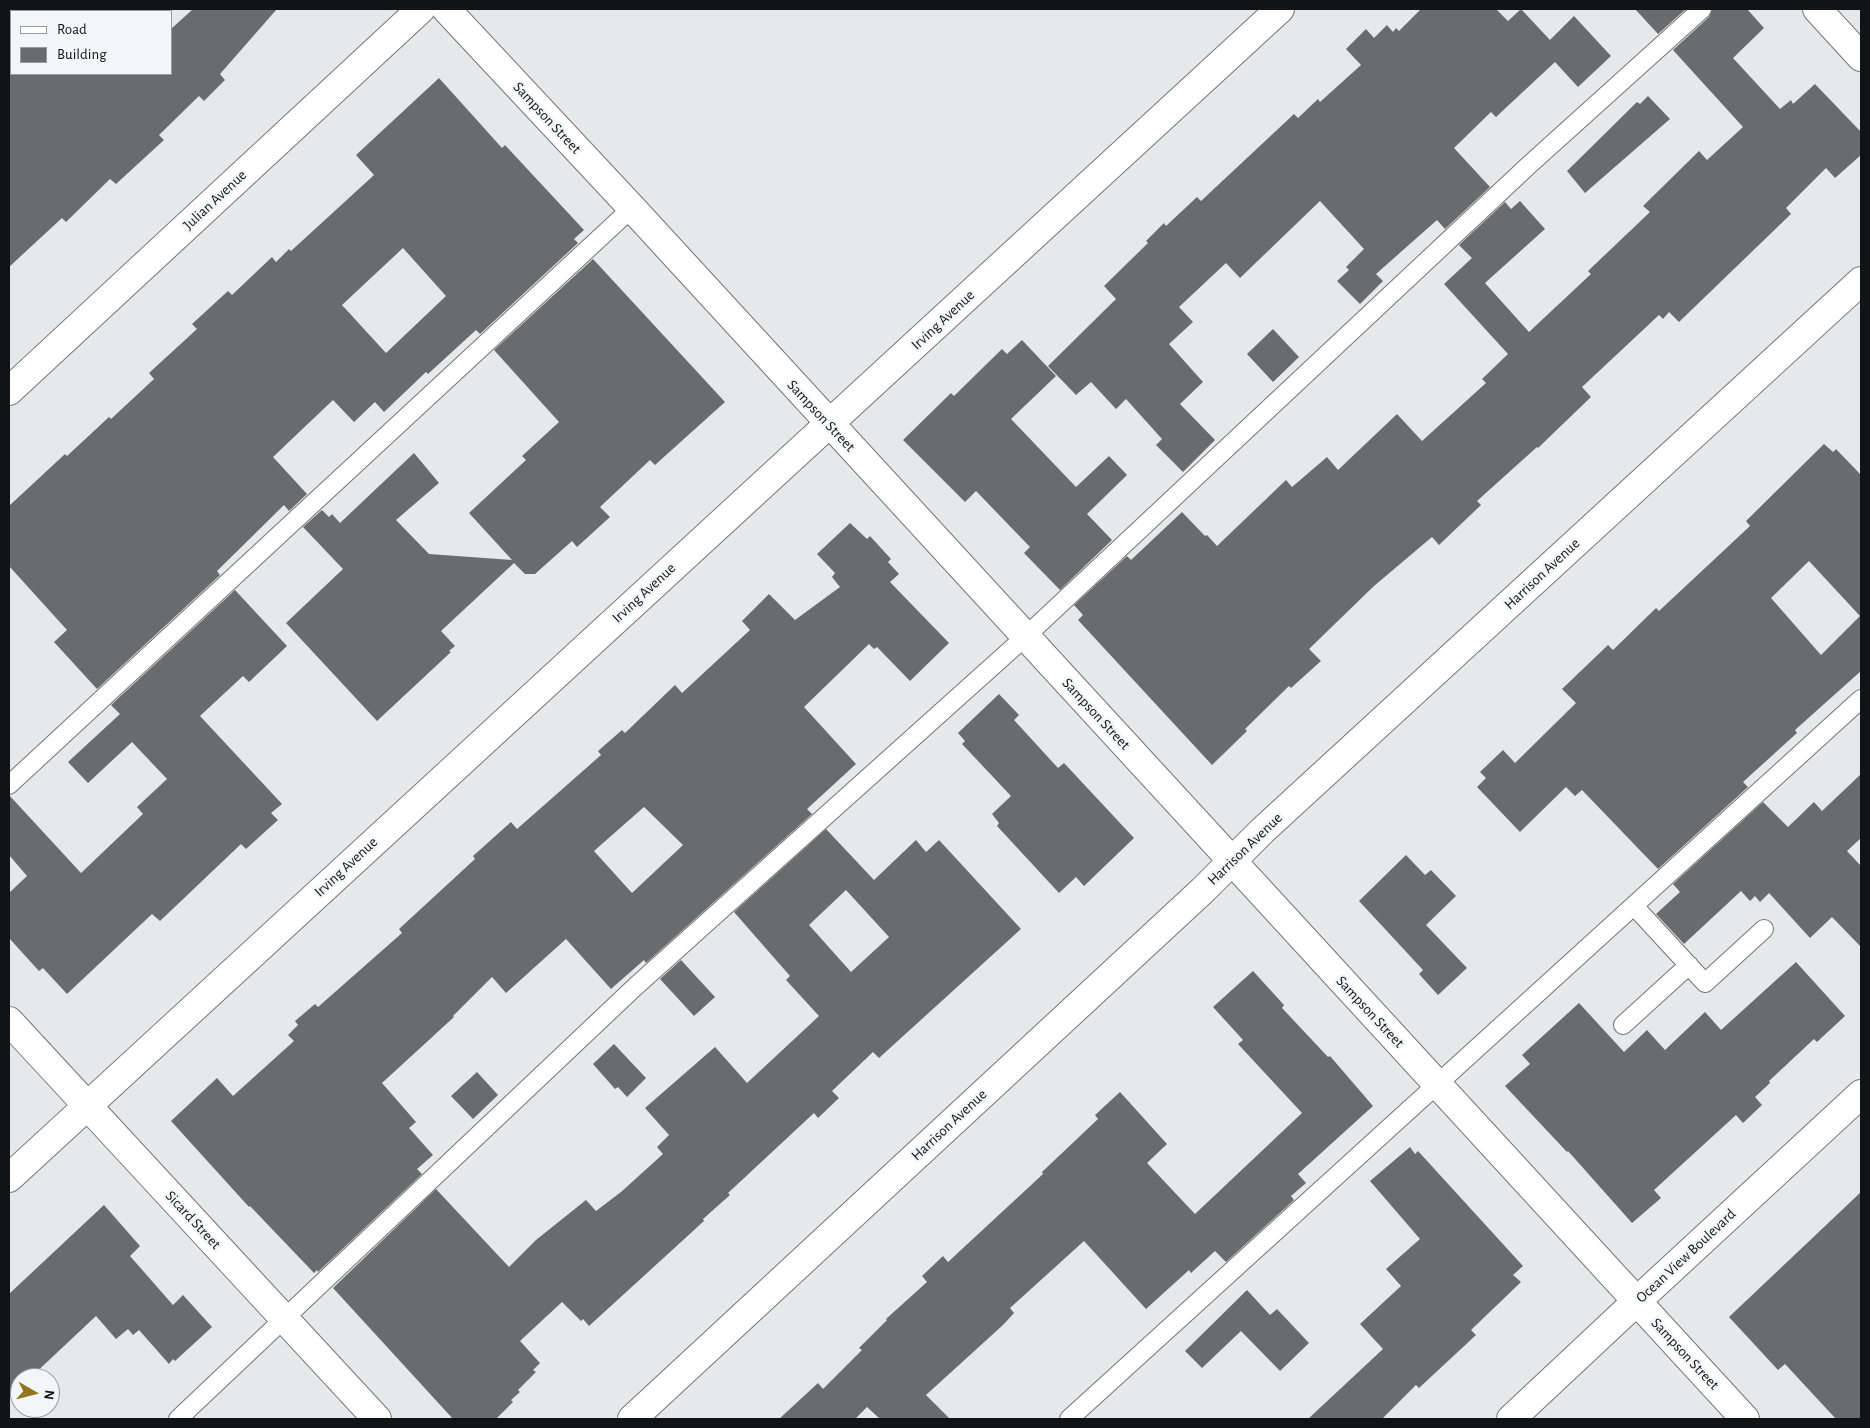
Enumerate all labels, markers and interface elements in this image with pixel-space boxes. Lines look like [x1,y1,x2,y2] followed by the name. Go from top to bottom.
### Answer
[10,10,172,75] legend
[57,22,87,37] text: Road
[57,47,107,62] text: Building
[509,78,585,158] street label: Sampson Street
[180,166,250,234] street label: Julian Avenue
[908,286,978,354] street label: Irving Avenue
[783,376,859,456] street label: Sampson Street
[1500,534,1584,614] street label: Harrison Avenue
[609,559,679,627] street label: Irving Avenue
[1058,674,1134,754] street label: Sampson Street
[1204,809,1286,889] street label: Harrison Avenue
[311,833,381,901] street label: Irving Avenue
[1332,972,1408,1052] street label: Sampson Street
[907,1085,991,1165] street label: Harrison Avenue
[161,1187,225,1253] street label: Sicard Street
[1632,1205,1740,1307] street label: Ocean View Boulevard
[1647,1314,1723,1394] street label: Sampson Street
[10,1368,60,1418] north arrow
[41,1389,56,1401] text: N

